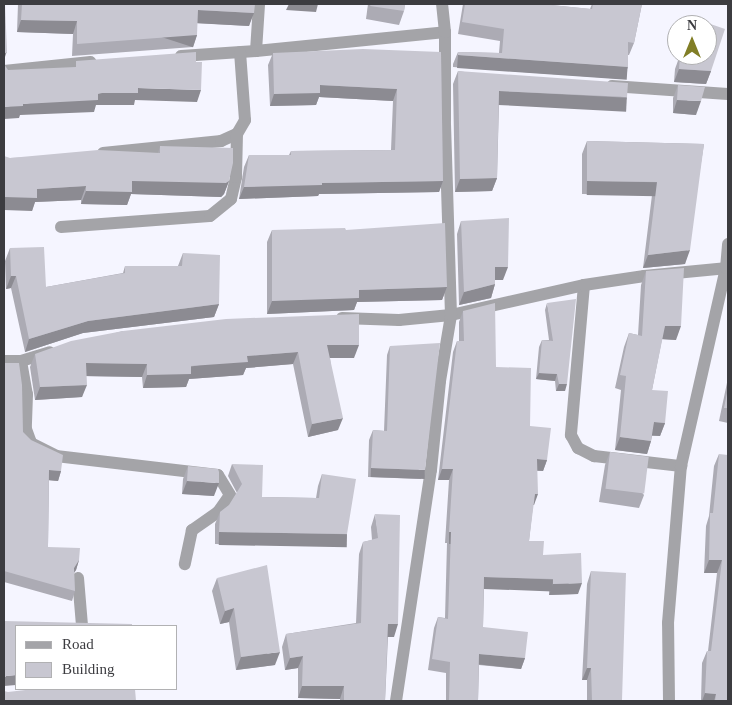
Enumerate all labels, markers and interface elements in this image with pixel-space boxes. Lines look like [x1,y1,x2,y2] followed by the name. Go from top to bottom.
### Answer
[667,15,717,65] north arrow
[687,18,697,33] text: N
[15,625,178,690] legend
[62,636,94,652] text: Road
[62,661,115,677] text: Building

